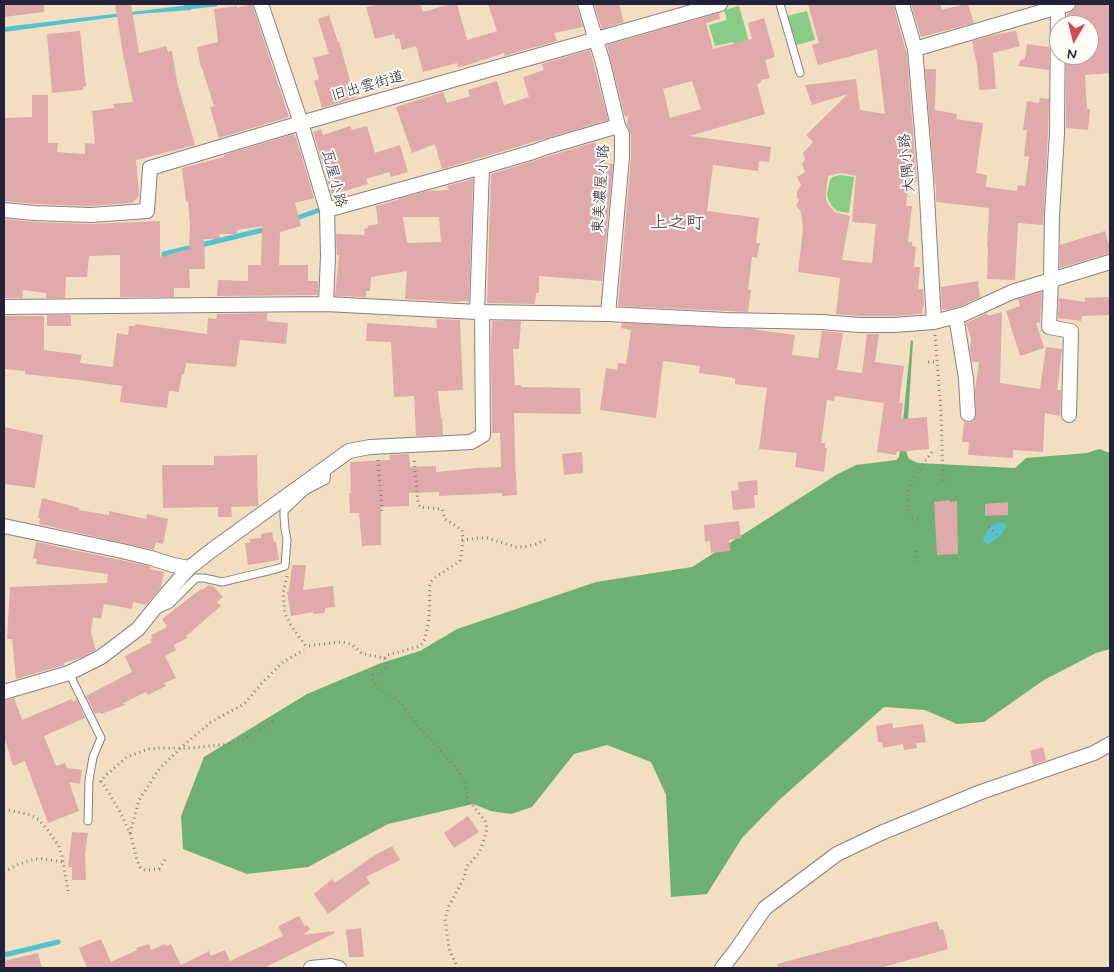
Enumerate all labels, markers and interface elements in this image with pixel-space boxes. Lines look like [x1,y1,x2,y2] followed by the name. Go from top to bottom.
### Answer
[1049,15,1099,65] north arrow
[1066,44,1078,63] text: N
[329,68,407,106] street label: 旧出雲街道
[896,132,920,194] street label: 大隅小路
[590,143,614,235] street label: 東美濃屋小路
[317,148,349,210] street label: 瓦屋小路
[650,213,704,235] district label: 上之町

